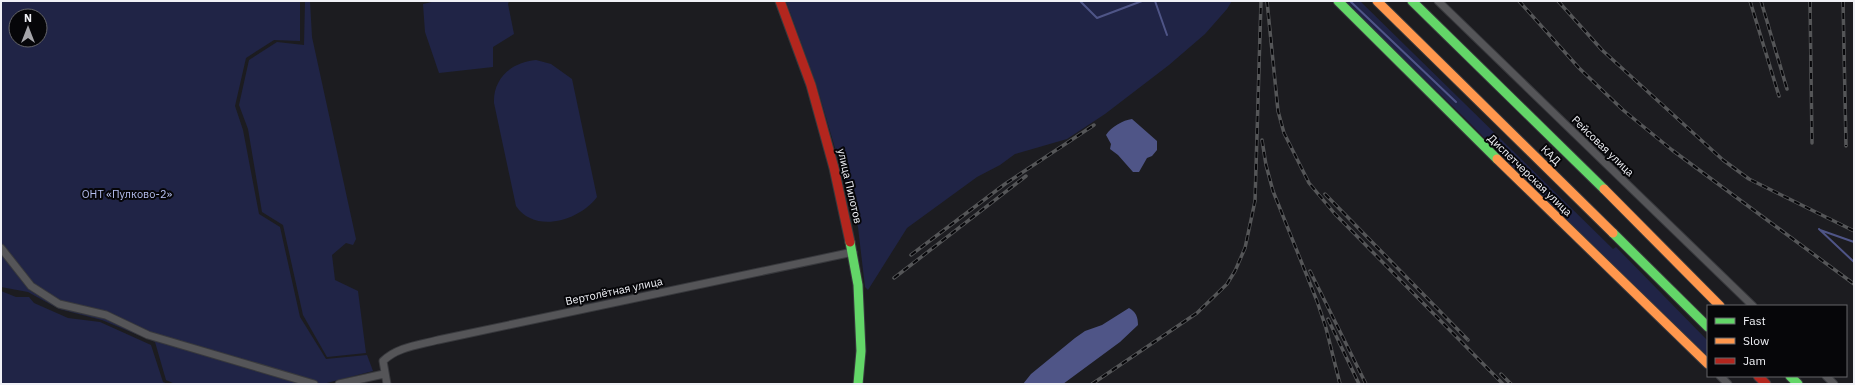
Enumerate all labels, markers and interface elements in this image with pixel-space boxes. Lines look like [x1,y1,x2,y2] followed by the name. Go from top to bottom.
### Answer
[8,8,48,48] north arrow
[24,11,32,25] text: N
[1569,113,1637,179] street label: Рейсовая улица
[1485,131,1575,219] street label: Диспетчерская улица
[1538,142,1564,168] street label: КАД
[835,147,865,225] street label: улица Пилотов
[82,187,173,201] park label: ОНТ «Пулково-2»
[564,274,664,308] street label: Вертолётная улица
[1707,305,1847,377] legend
[1743,313,1766,328] text: Fast
[1743,333,1769,348] text: Slow
[1743,353,1766,368] text: Jam

